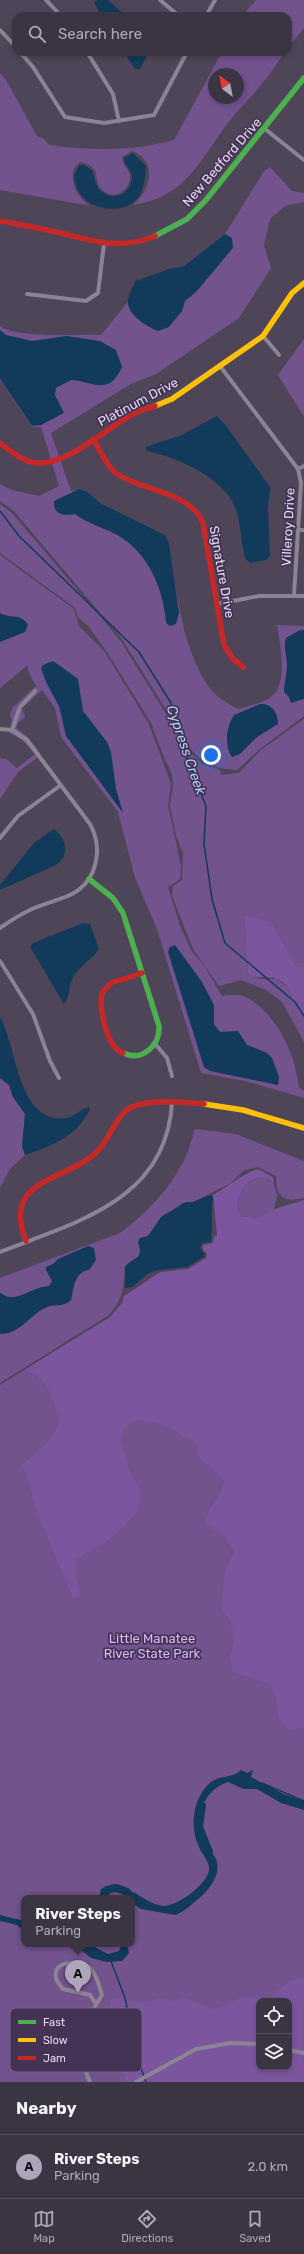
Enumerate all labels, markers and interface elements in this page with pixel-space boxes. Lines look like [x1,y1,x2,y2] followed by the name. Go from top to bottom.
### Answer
[12,12,292,56] search box
[26,23,48,45] icon: search
[58,25,142,43] text: Search here
[208,68,244,104] north arrow
[179,115,265,209] street label: New Bedford Drive
[95,375,181,429] street label: Platinum Drive
[278,487,298,567] street label: Villeroy Drive
[206,525,238,620] street label: Signature Drive
[163,703,210,798] water label: Cypress Creek
[201,745,221,765] your location
[104,1631,201,1661] park label: Little Manatee River State Park
[21,1895,135,1947] popup
[35,1905,121,1923] text: River Steps
[35,1923,81,1938] text: Parking
[65,1960,91,1993] pin: A
[256,1998,292,2070] map controls
[256,1998,292,2034] button: locate
[10,2008,142,2072] legend
[43,2016,66,2029] text: Fast
[43,2034,68,2047] text: Slow
[256,2034,292,2070] button: layers
[43,2052,66,2065] text: Jam
[16,2098,77,2118] text: Nearby
[54,2150,140,2168] text: River Steps
[24,2159,34,2174] text: A
[248,2159,288,2174] text: 2.0 km
[54,2168,100,2183] text: Parking
[33,2208,55,2245] tab: Map
[121,2208,173,2245] tab: Directions
[240,2208,271,2245] tab: Saved

